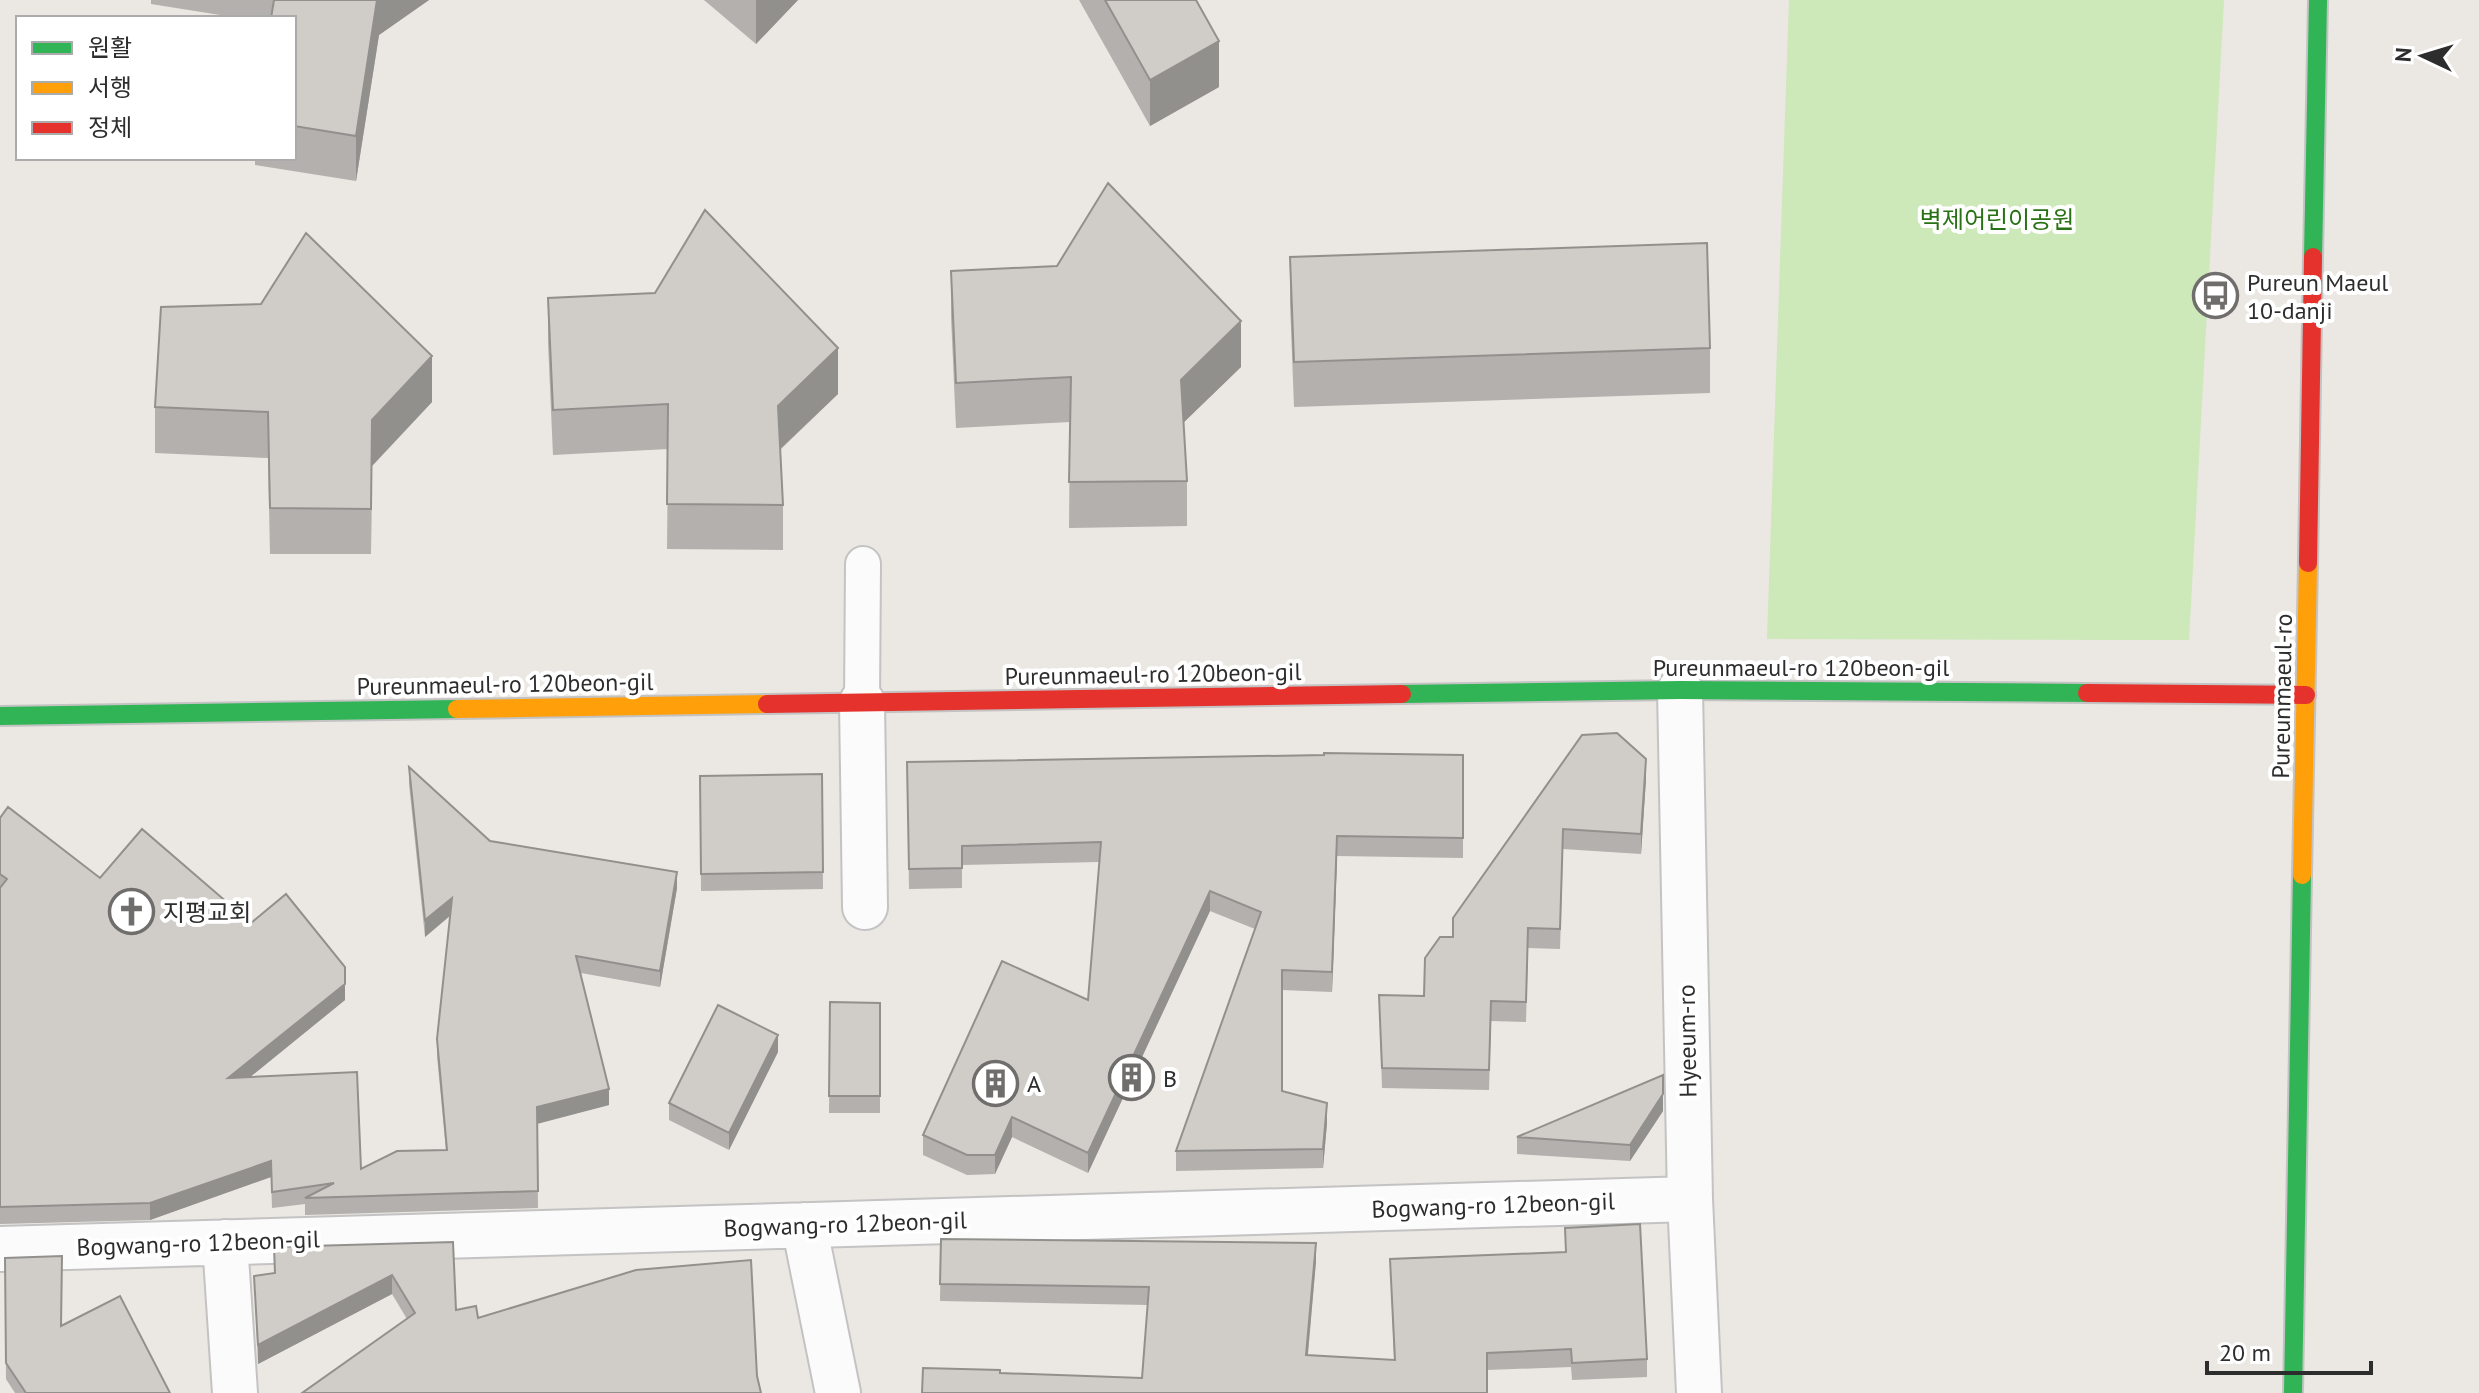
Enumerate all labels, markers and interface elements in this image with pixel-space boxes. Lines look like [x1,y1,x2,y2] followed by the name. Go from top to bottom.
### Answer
[16,16,296,160] legend
[2383,16,2463,96] north arrow
[88,32,132,63] text: 원활
[2389,46,2418,63] text: N
[88,72,132,103] text: 서행
[88,112,132,143] text: 정체
[1920,204,2074,235] park label: 벽제어린이공원
[2247,267,2388,326] place label: Pureun Maeul 10-danji
[2192,272,2240,320] bus stop icon: Pureun Maeul 10-danji
[2265,613,2299,779] street label: Pureunmaeul-ro
[1653,652,1949,683] street label: Pureunmaeul-ro 120beon-gil
[1004,656,1302,692] street label: Pureunmaeul-ro 120beon-gil
[356,666,654,702] street label: Pureunmaeul-ro 120beon-gil
[108,888,156,936] church icon: 지평교회
[163,897,251,928] place label: 지평교회
[1671,984,1703,1098] street label: Hyeeum-ro
[1108,1054,1156,1102] building icon: B
[972,1059,1020,1107] building icon: A
[1163,1063,1177,1094] place label: B
[1027,1068,1041,1099] place label: A
[1371,1185,1615,1225] street label: Bogwang-ro 12beon-gil
[723,1204,967,1244] street label: Bogwang-ro 12beon-gil
[76,1223,320,1263] street label: Bogwang-ro 12beon-gil
[2207,1325,2371,1375] scale bar
[2219,1337,2271,1368] text: 20 m

